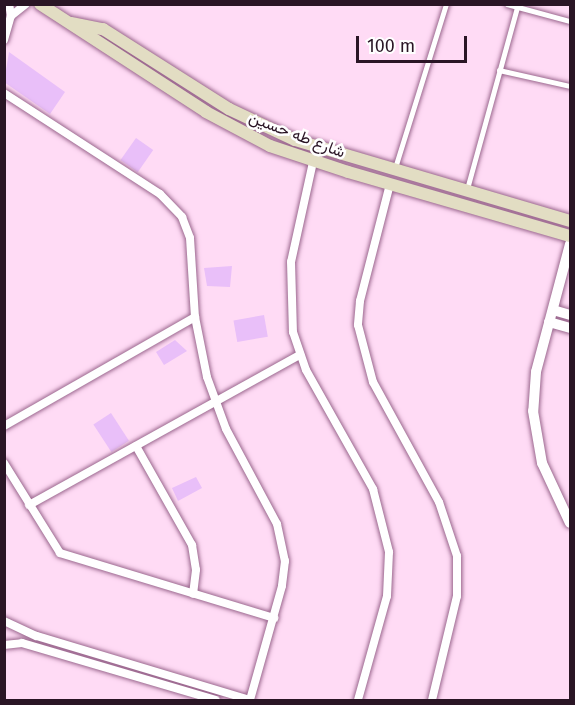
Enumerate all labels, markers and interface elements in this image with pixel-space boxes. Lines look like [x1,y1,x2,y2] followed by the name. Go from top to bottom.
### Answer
[359,24,470,62] scale bar
[367,35,415,57] text: 100 m
[246,108,348,162] street label: شارع طه حسين

